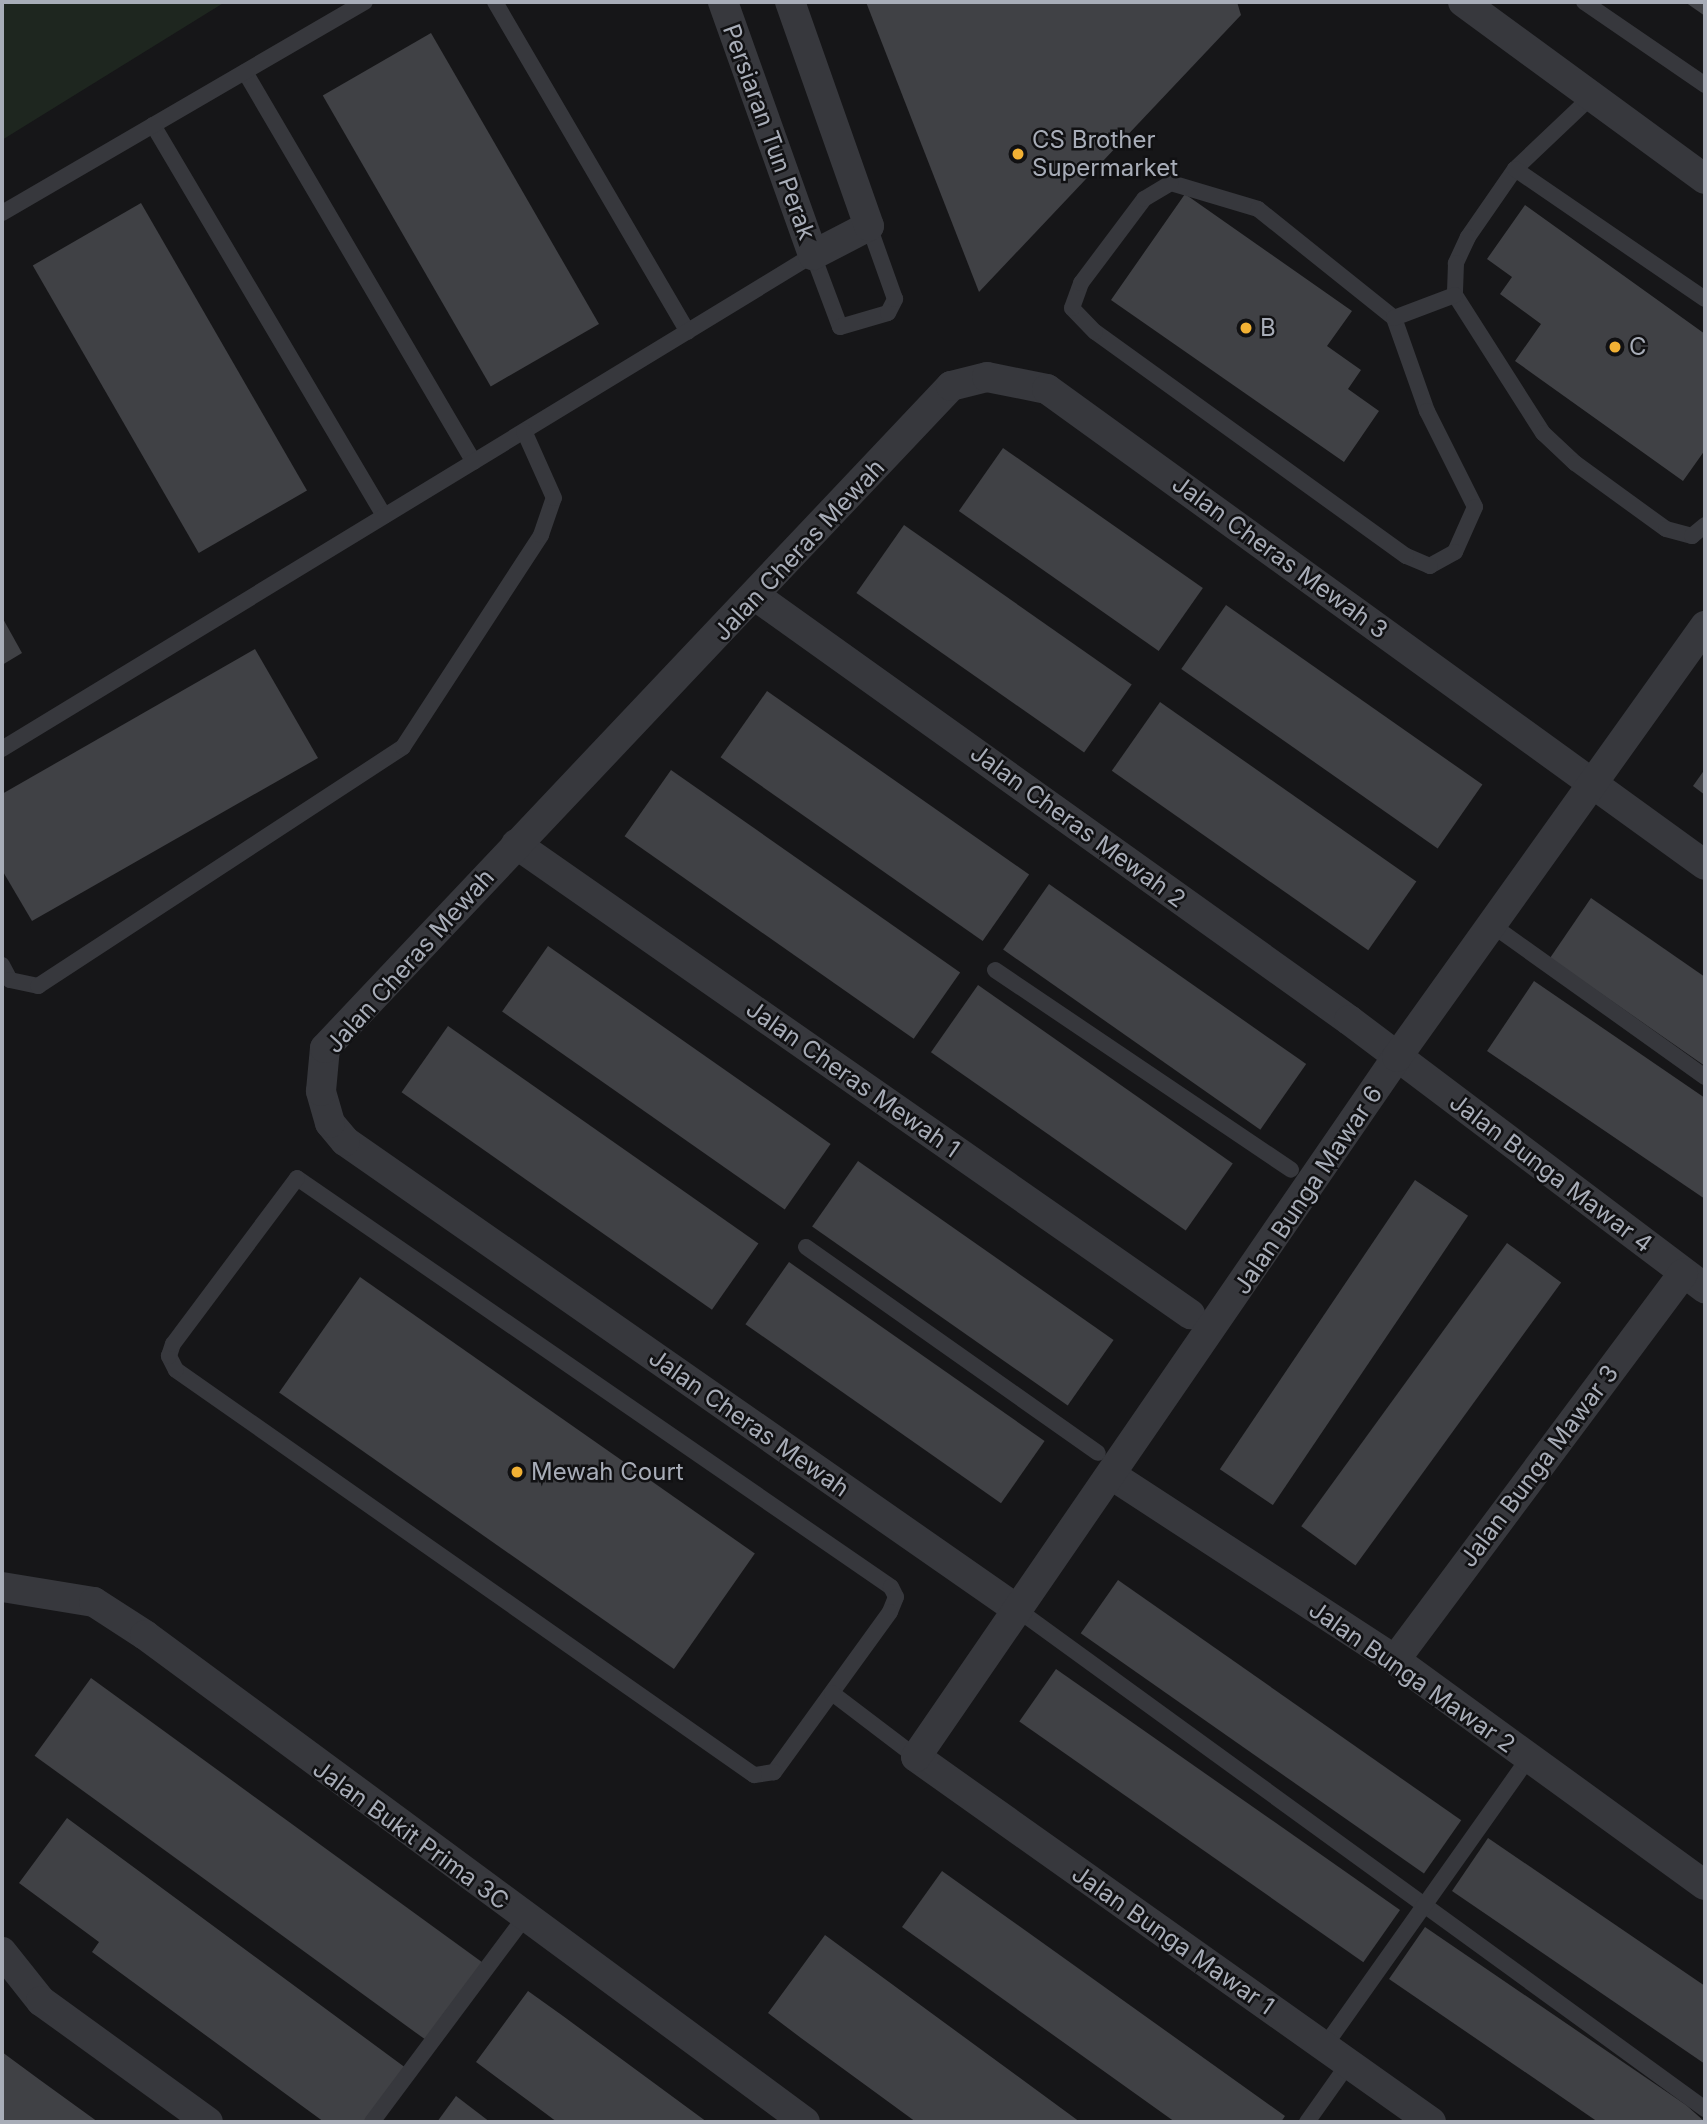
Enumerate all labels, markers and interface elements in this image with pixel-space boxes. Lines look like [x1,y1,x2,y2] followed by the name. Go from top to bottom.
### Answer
[717,20,821,244] street label: Persiaran Tun Perak
[1032,126,1178,182] place label: CS Brother Supermarket
[1010,146,1026,162] marker: CS Brother Supermarket
[1260,314,1276,342] place label: B
[1238,320,1254,336] marker: B
[1629,333,1647,361] place label: C
[1607,339,1623,355] marker: C
[707,453,891,647] street label: Jalan Cheras Mewah
[1167,469,1393,645] street label: Jalan Cheras Mewah 3
[965,738,1191,914] street label: Jalan Cheras Mewah 2
[320,863,500,1059] street label: Jalan Cheras Mewah
[741,994,965,1164] street label: Jalan Cheras Mewah 1
[1227,1080,1389,1300] street label: Jalan Bunga Mawar 6
[1444,1087,1658,1259] street label: Jalan Bunga Mawar 4
[643,1343,855,1503] street label: Jalan Cheras Mewah
[1454,1359,1624,1573] street label: Jalan Bunga Mawar 3
[531,1458,684,1486] place label: Mewah Court
[509,1464,525,1480] marker: Mewah Court
[1303,1595,1521,1759] street label: Jalan Bunga Mawar 2
[307,1754,515,1916] street label: Jalan Bukit Prima 3C
[1066,1859,1280,2021] street label: Jalan Bunga Mawar 1

